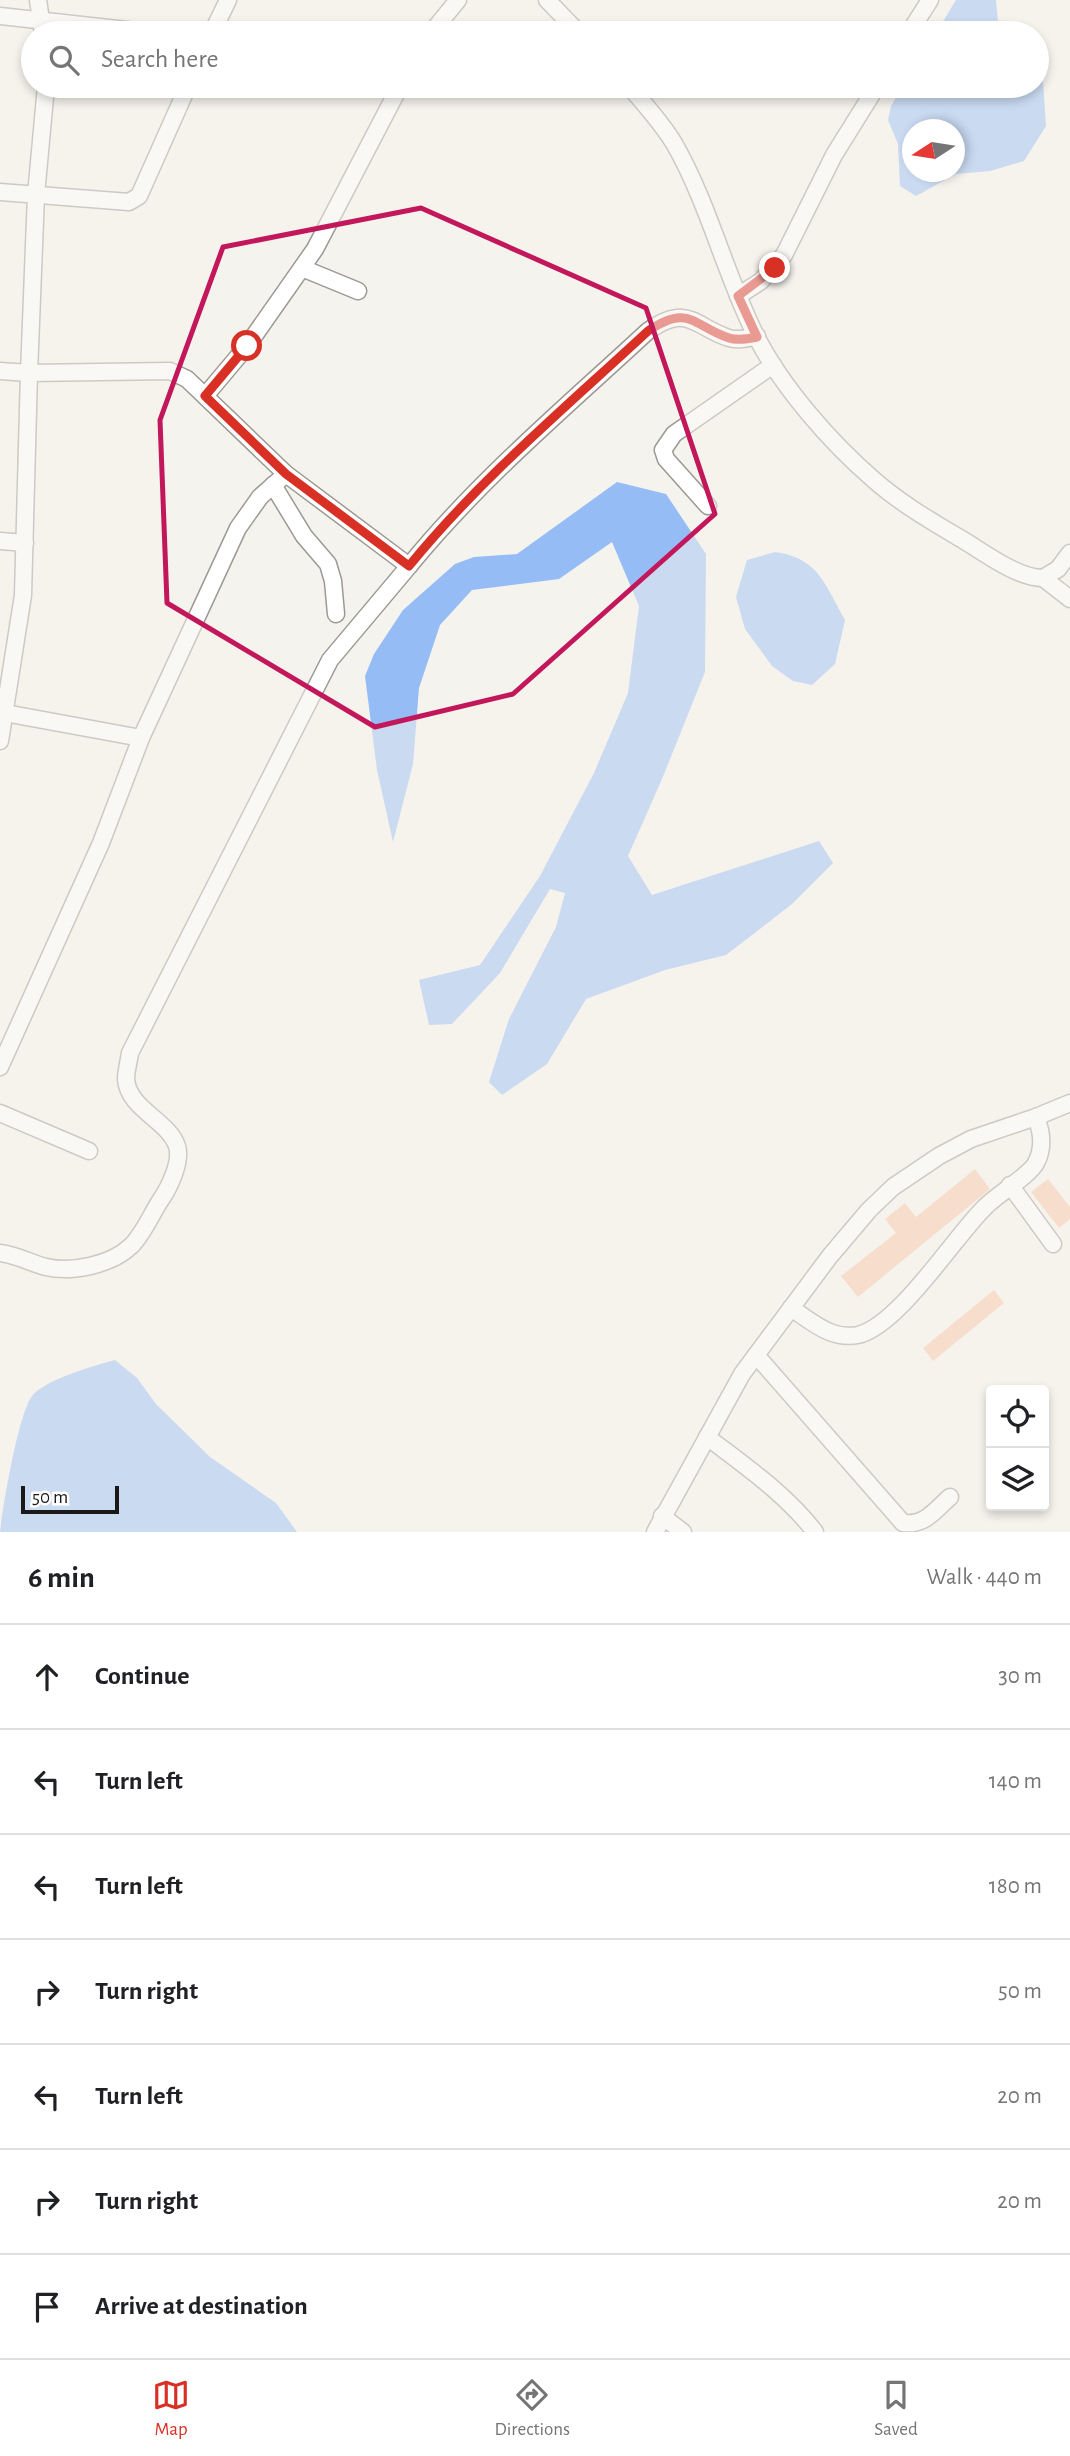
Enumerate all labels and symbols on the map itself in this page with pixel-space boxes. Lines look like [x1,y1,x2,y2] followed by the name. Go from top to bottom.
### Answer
[902,119,965,182] north arrow
[759,252,790,283] route end
[231,330,262,361] route start
[21,1483,119,1515] scale bar

